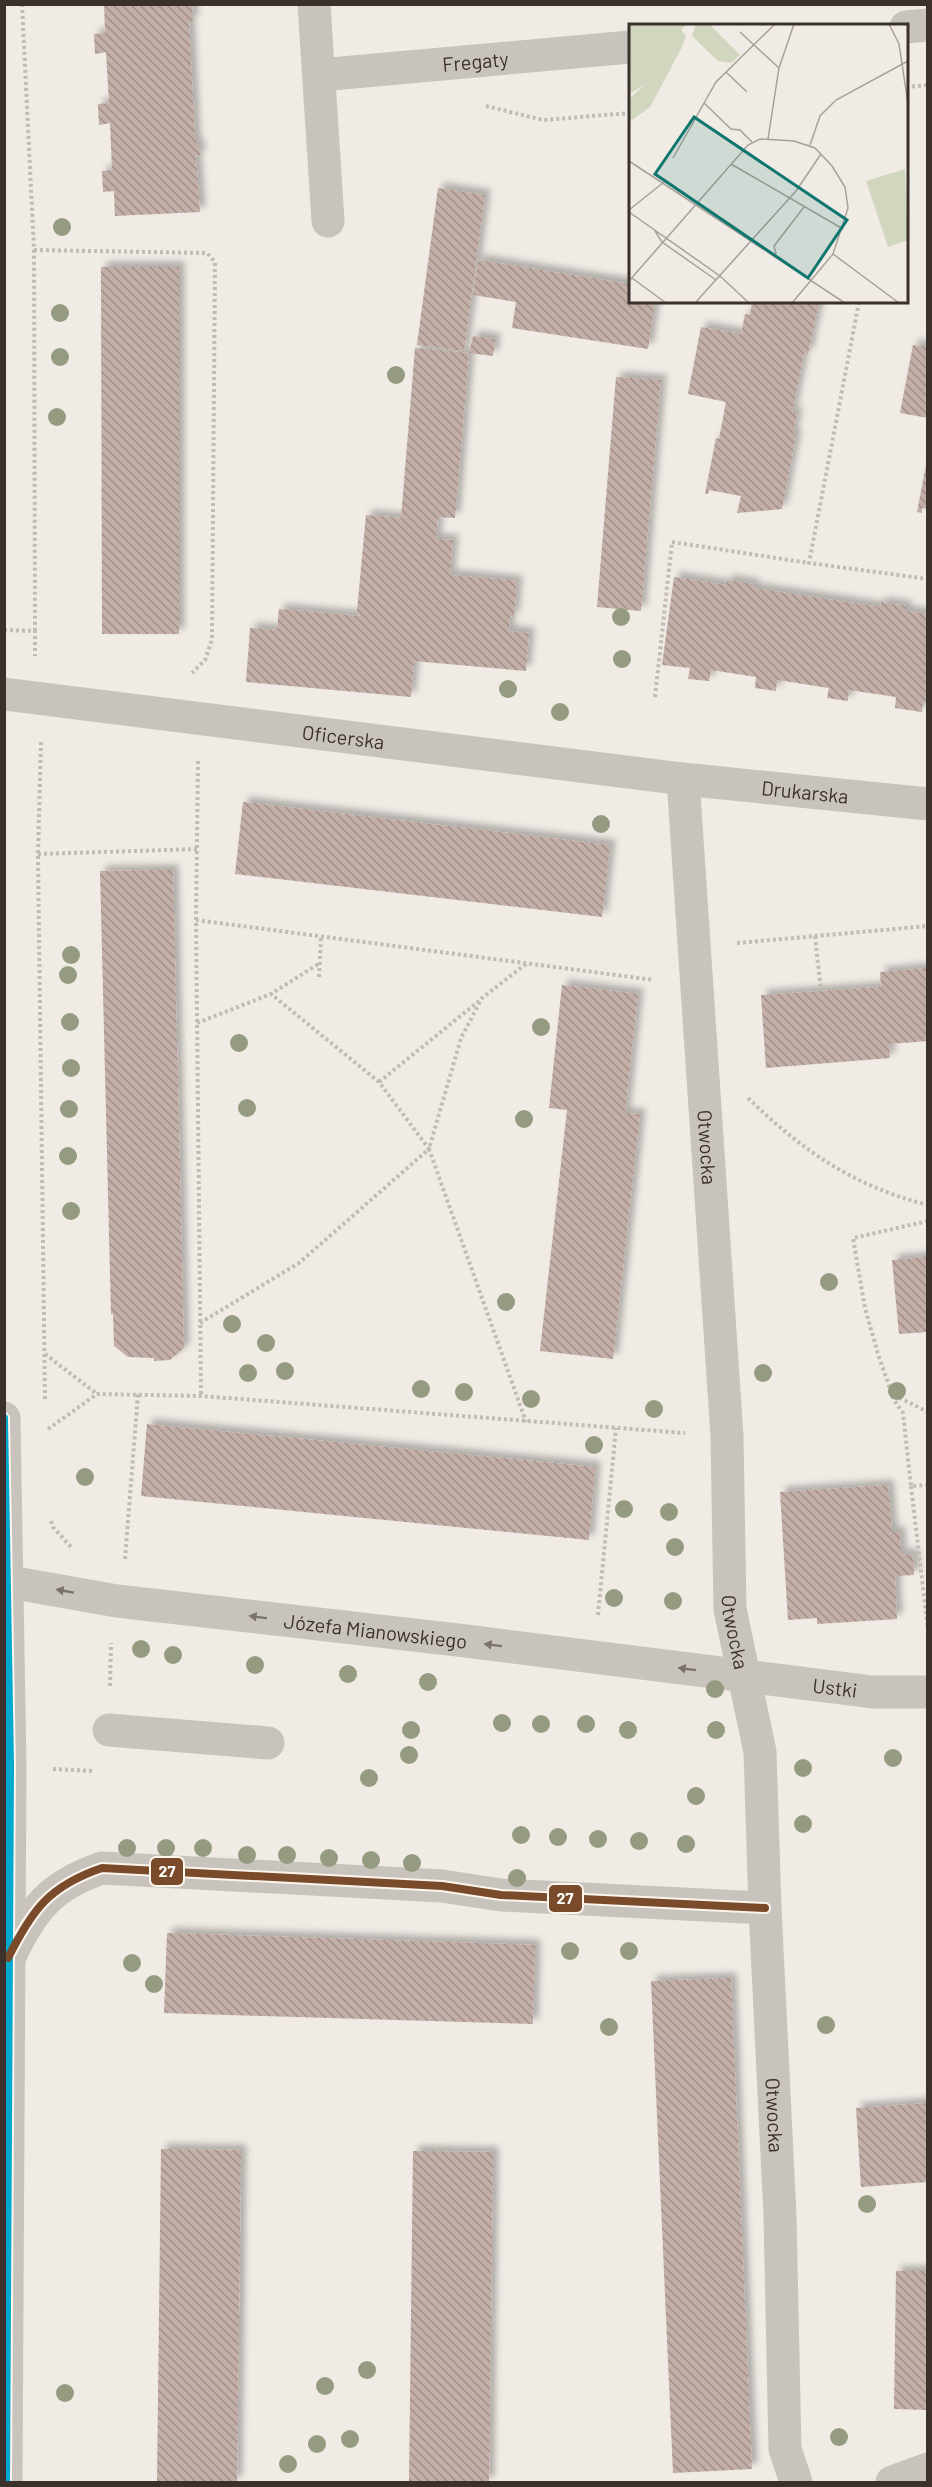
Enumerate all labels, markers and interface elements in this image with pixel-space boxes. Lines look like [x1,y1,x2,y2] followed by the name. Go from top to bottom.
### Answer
[629,24,908,303] inset map
[441,46,509,76] street label: Fregaty
[301,719,386,754] street label: Oficerska
[760,775,850,808] street label: Drukarska
[693,1109,722,1186] street label: Otwocka
[55,1587,74,1596] one-way arrow
[718,1595,754,1671] street label: Otwocka
[283,1608,469,1653] street label: Józefa Mianowskiego
[248,1612,267,1622] one-way arrow
[484,1640,503,1649] one-way arrow
[677,1664,696,1674] one-way arrow
[811,1673,859,1702] street label: Ustki
[150,1857,184,1886] line badge: 27
[159,1861,176,1880] text: 27
[548,1884,583,1913] line badge: 27
[557,1888,574,1907] text: 27
[761,2077,789,2153] street label: Otwocka

